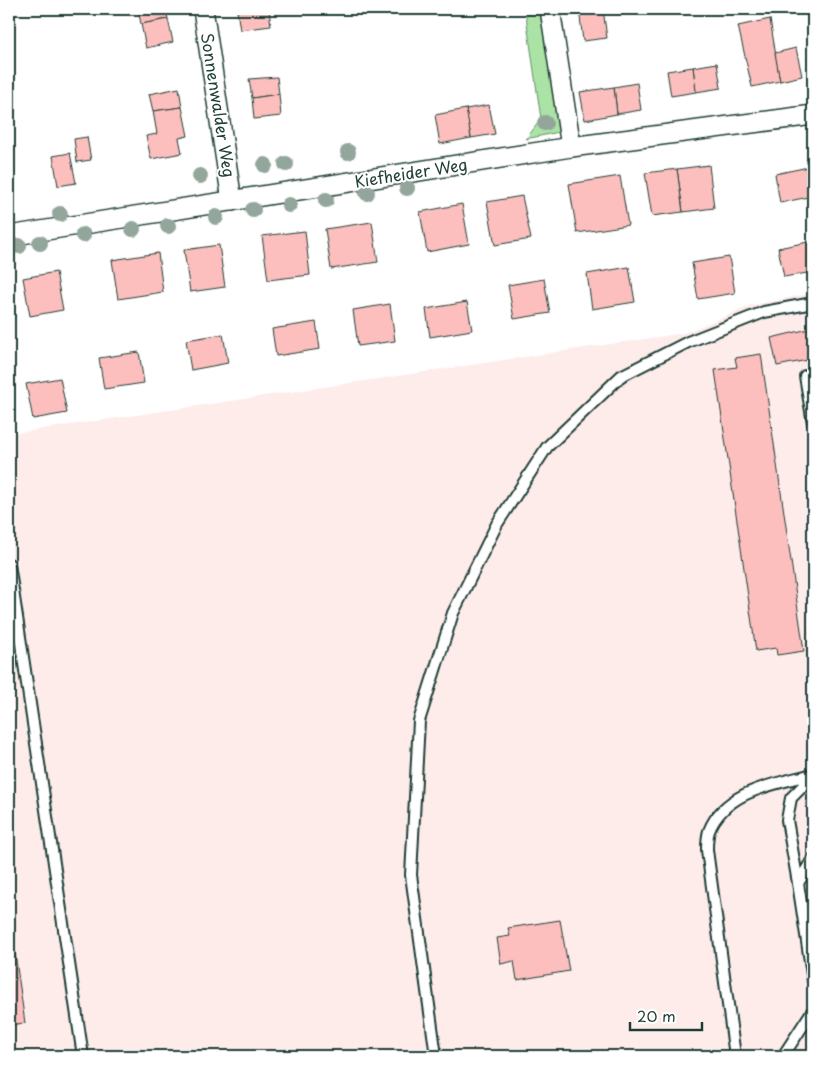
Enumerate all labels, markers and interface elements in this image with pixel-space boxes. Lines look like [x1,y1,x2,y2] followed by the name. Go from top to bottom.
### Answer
[196,31,242,179] street label: Sonnenwalder Weg
[353,151,469,193] street label: Kiefheider Weg
[630,1000,702,1032] scale bar
[637,1004,676,1027] text: 20 m

